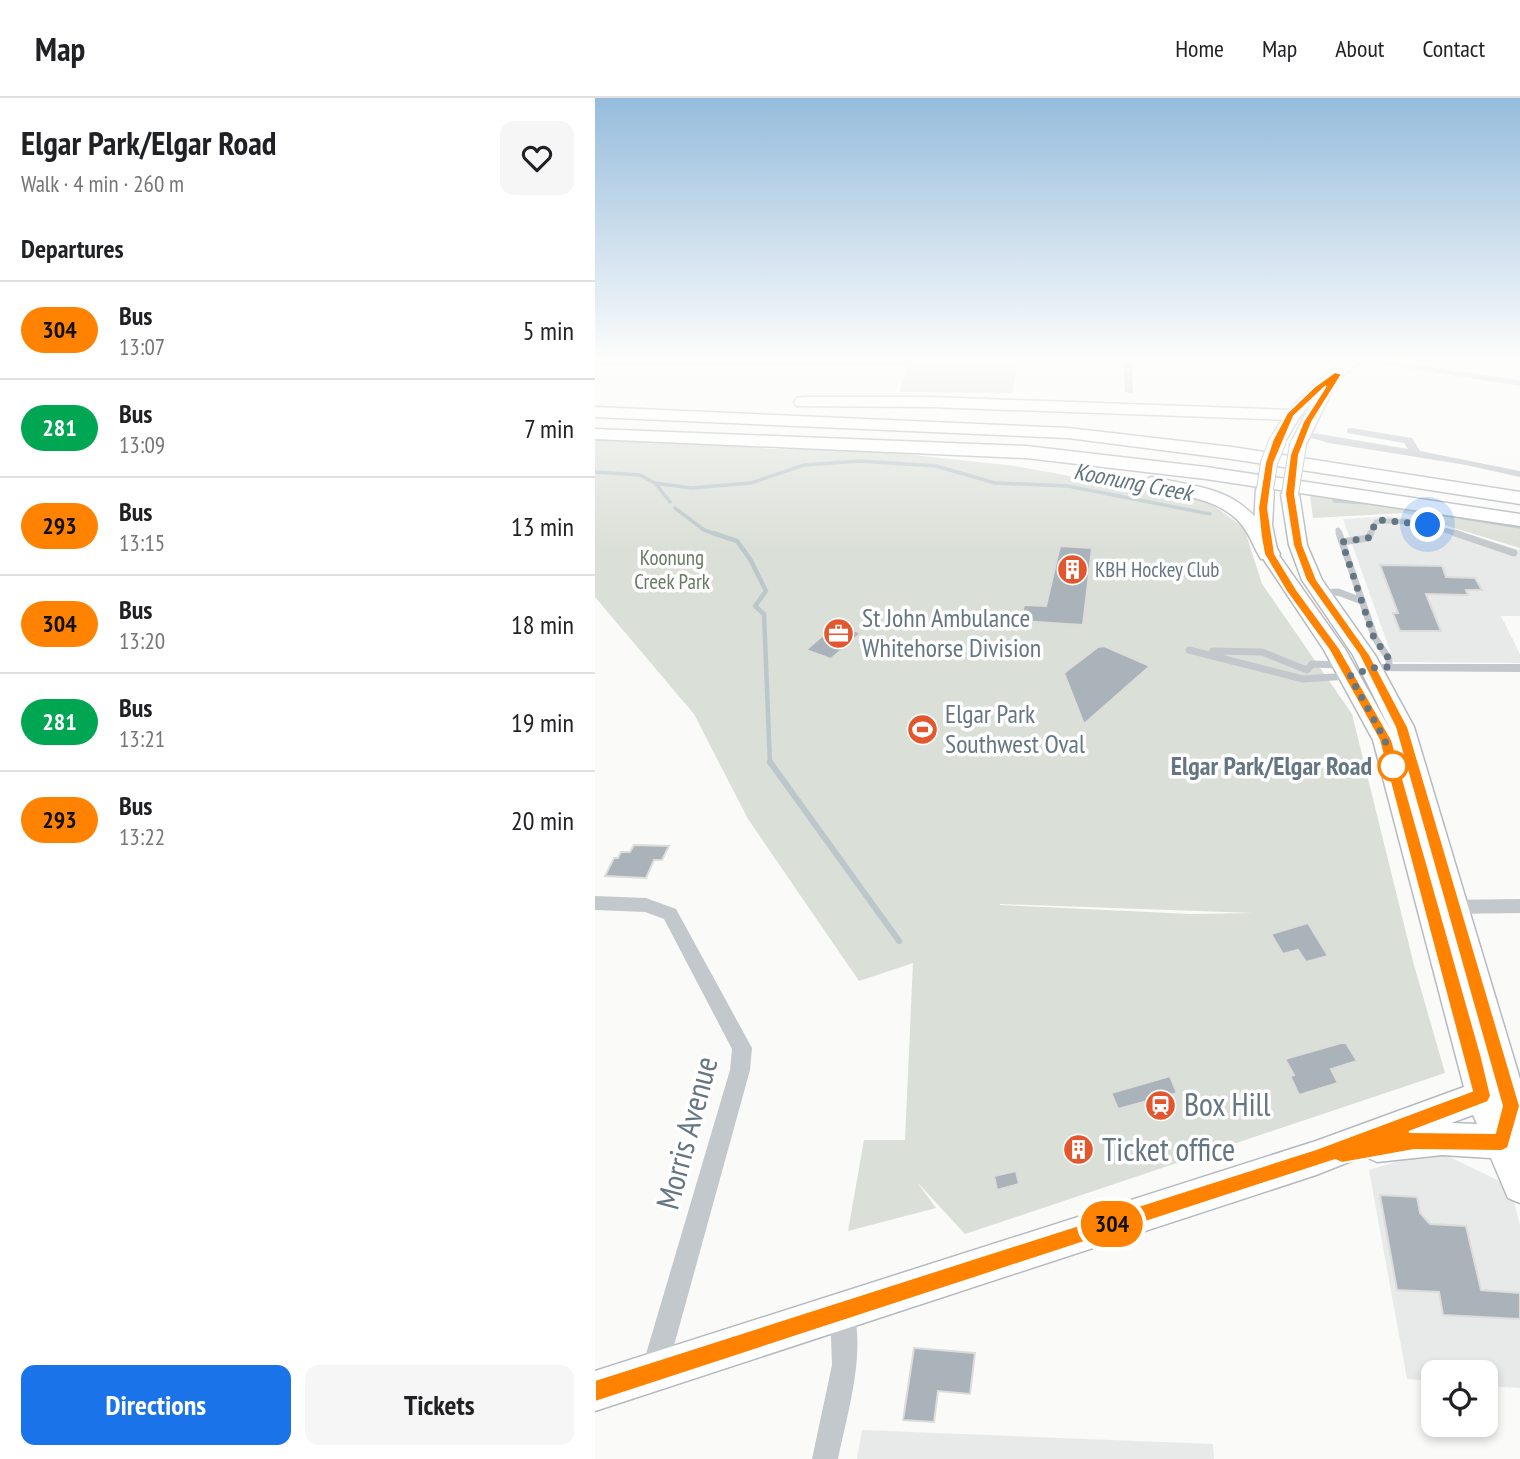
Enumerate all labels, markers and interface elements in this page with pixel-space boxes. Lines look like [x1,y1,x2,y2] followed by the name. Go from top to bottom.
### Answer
[35,27,85,70] text: Map
[1175,33,1224,64] text: Home
[1262,33,1297,64] text: Map
[1335,33,1384,64] text: About
[1422,33,1485,64] text: Contact
[21,121,276,164] text: Elgar Park/Elgar Road
[500,121,574,195] button: heart
[21,169,184,198] text: Walk · 4 min · 260 m
[21,232,124,265] text: Departures
[119,299,152,332] text: Bus
[42,314,77,345] text: 304
[523,314,574,347] text: 5 min
[119,332,165,361] text: 13:07
[119,397,152,430] text: Bus
[42,412,77,443] text: 281
[524,412,574,445] text: 7 min
[119,430,165,459] text: 13:09
[1072,456,1198,508] water label: Koonung Creek
[119,495,152,528] text: Bus
[1410,507,1445,542] your location
[42,510,77,541] text: 293
[511,510,574,543] text: 13 min
[119,528,165,557] text: 13:15
[634,544,710,595] park label: Koonung Creek Park
[1055,553,1089,587] building icon: KBH Hockey Club
[1095,556,1220,583] place label: KBH Hockey Club
[119,593,152,626] text: Bus
[862,601,1041,664] place label: St John Ambulance Whitehorse Division
[42,608,77,639] text: 304
[511,608,574,641] text: 18 min
[822,616,856,650] office icon: St John Ambulance Whitehorse Division
[119,626,165,655] text: 13:20
[119,691,152,724] text: Bus
[945,697,1085,760] place label: Elgar Park Southwest Oval
[42,706,77,737] text: 281
[511,706,574,739] text: 19 min
[905,712,939,746] sports icon: Elgar Park Southwest Oval
[119,724,165,753] text: 13:21
[1171,749,1372,782] place label: Elgar Park/Elgar Road
[1378,751,1408,781] marker: Elgar Park/Elgar Road
[119,789,152,822] text: Bus
[42,804,77,835] text: 293
[511,804,574,837] text: 20 min
[119,822,165,851] text: 13:22
[646,1052,727,1214] street label: Morris Avenue
[1184,1083,1271,1125] place label: Box Hill
[1144,1088,1178,1122] station icon: Box Hill
[1102,1128,1235,1170] place label: Ticket office
[1062,1133,1096,1167] building icon: Ticket office
[1072,1201,1152,1247] line badge: 304
[1095,1208,1129,1239] text: 304
[1421,1360,1498,1437] map controls
[1421,1360,1498,1437] button: locate
[21,1365,291,1445] button: Directions
[305,1365,574,1445] button: Tickets

